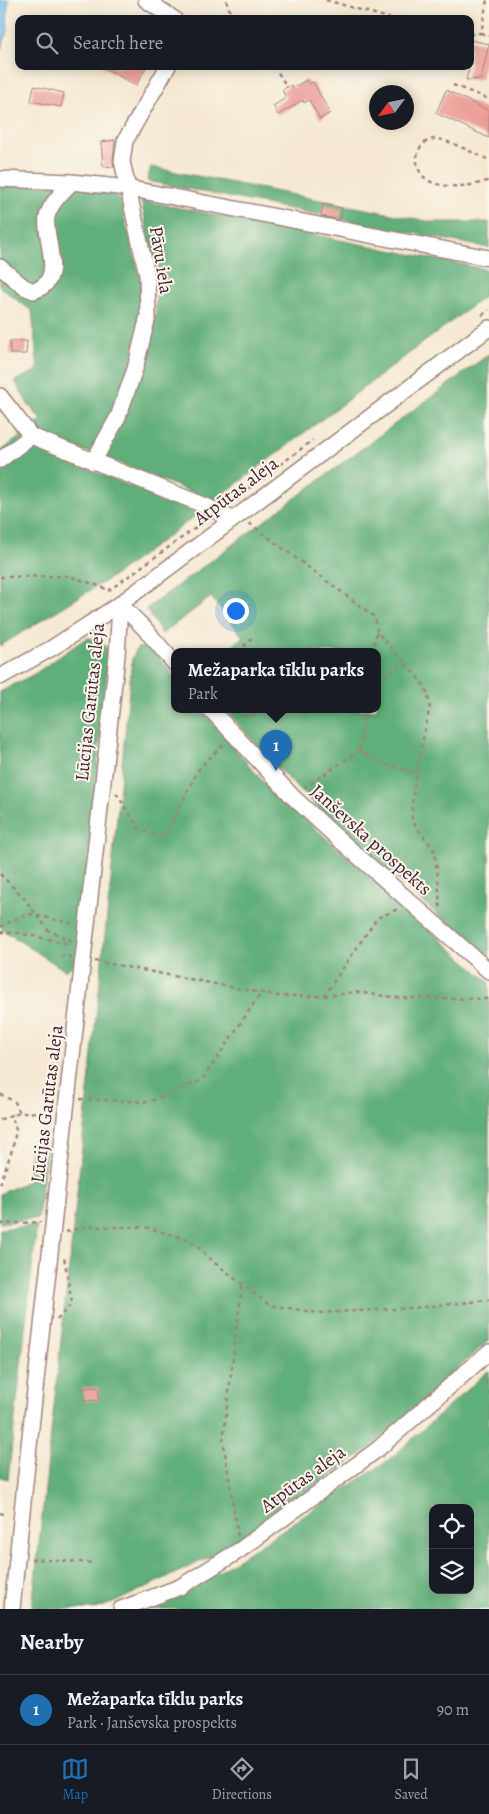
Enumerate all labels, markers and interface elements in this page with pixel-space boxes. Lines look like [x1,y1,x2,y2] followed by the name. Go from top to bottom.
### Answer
[15,15,474,70] search box
[33,29,61,57] icon: search
[73,30,163,56] text: Search here
[369,85,414,130] north arrow
[143,224,179,296] street label: Pāvu iela
[188,450,284,532] street label: Atpūtas aleja
[223,598,249,624] your location
[69,621,111,783] street label: Lūcijas Garūtas aleja
[171,648,381,713] popup
[188,657,364,683] text: Mežaparka tīklu parks
[188,683,218,705] text: Park
[260,730,292,771] pin: 1
[305,778,437,902] street label: Janševska prospekts
[24,1023,70,1185] street label: Lūcijas Garūtas aleja
[254,1439,351,1519] street label: Atpūtas aleja
[429,1504,474,1594] map controls
[429,1504,474,1549] button: locate
[429,1549,474,1594] button: layers
[20,1628,83,1656] text: Nearby
[67,1686,243,1712] text: Mežaparka tīklu parks
[33,1699,39,1721] text: 1
[437,1699,469,1721] text: 90 m
[67,1712,237,1734] text: Park · Janševska prospekts
[61,1755,89,1804] tab: Map
[212,1755,272,1804] tab: Directions
[395,1755,428,1804] tab: Saved

